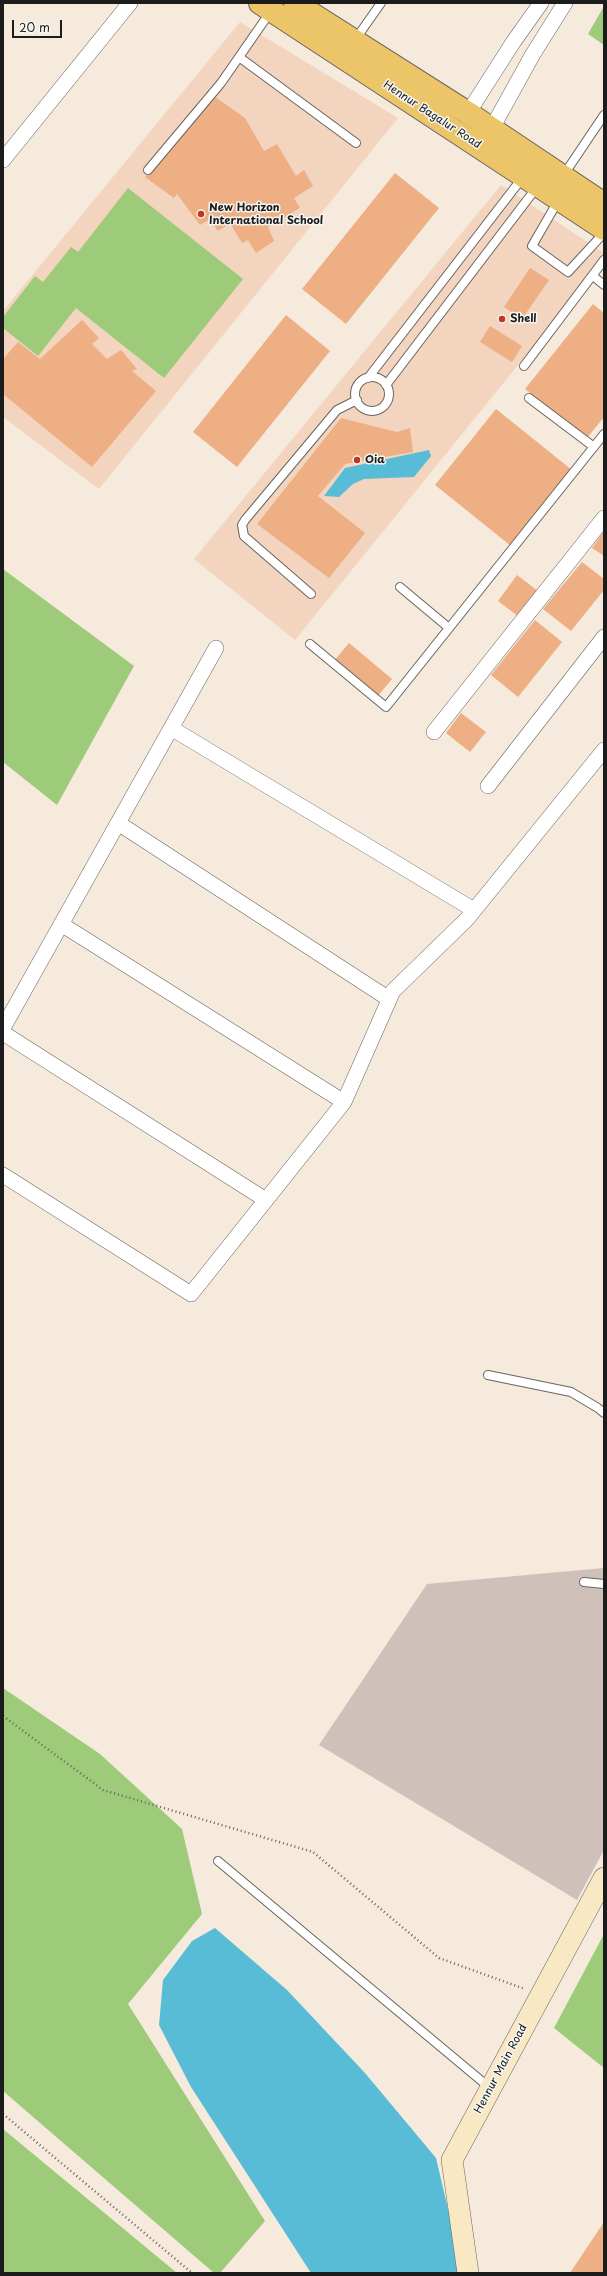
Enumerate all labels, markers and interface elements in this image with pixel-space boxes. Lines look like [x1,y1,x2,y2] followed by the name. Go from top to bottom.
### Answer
[14,12,64,38] scale bar
[19,18,50,36] text: 20 m
[381,78,483,152] street label: Hennur Bagalur Road
[209,201,323,227] place label: New Horizon International School
[196,209,206,219] marker: New Horizon International School
[510,312,536,326] place label: Shell
[497,314,507,324] marker: Shell
[365,453,385,467] place label: Oia
[352,455,362,465] marker: Oia
[472,2022,530,2116] street label: Hennur Main Road

